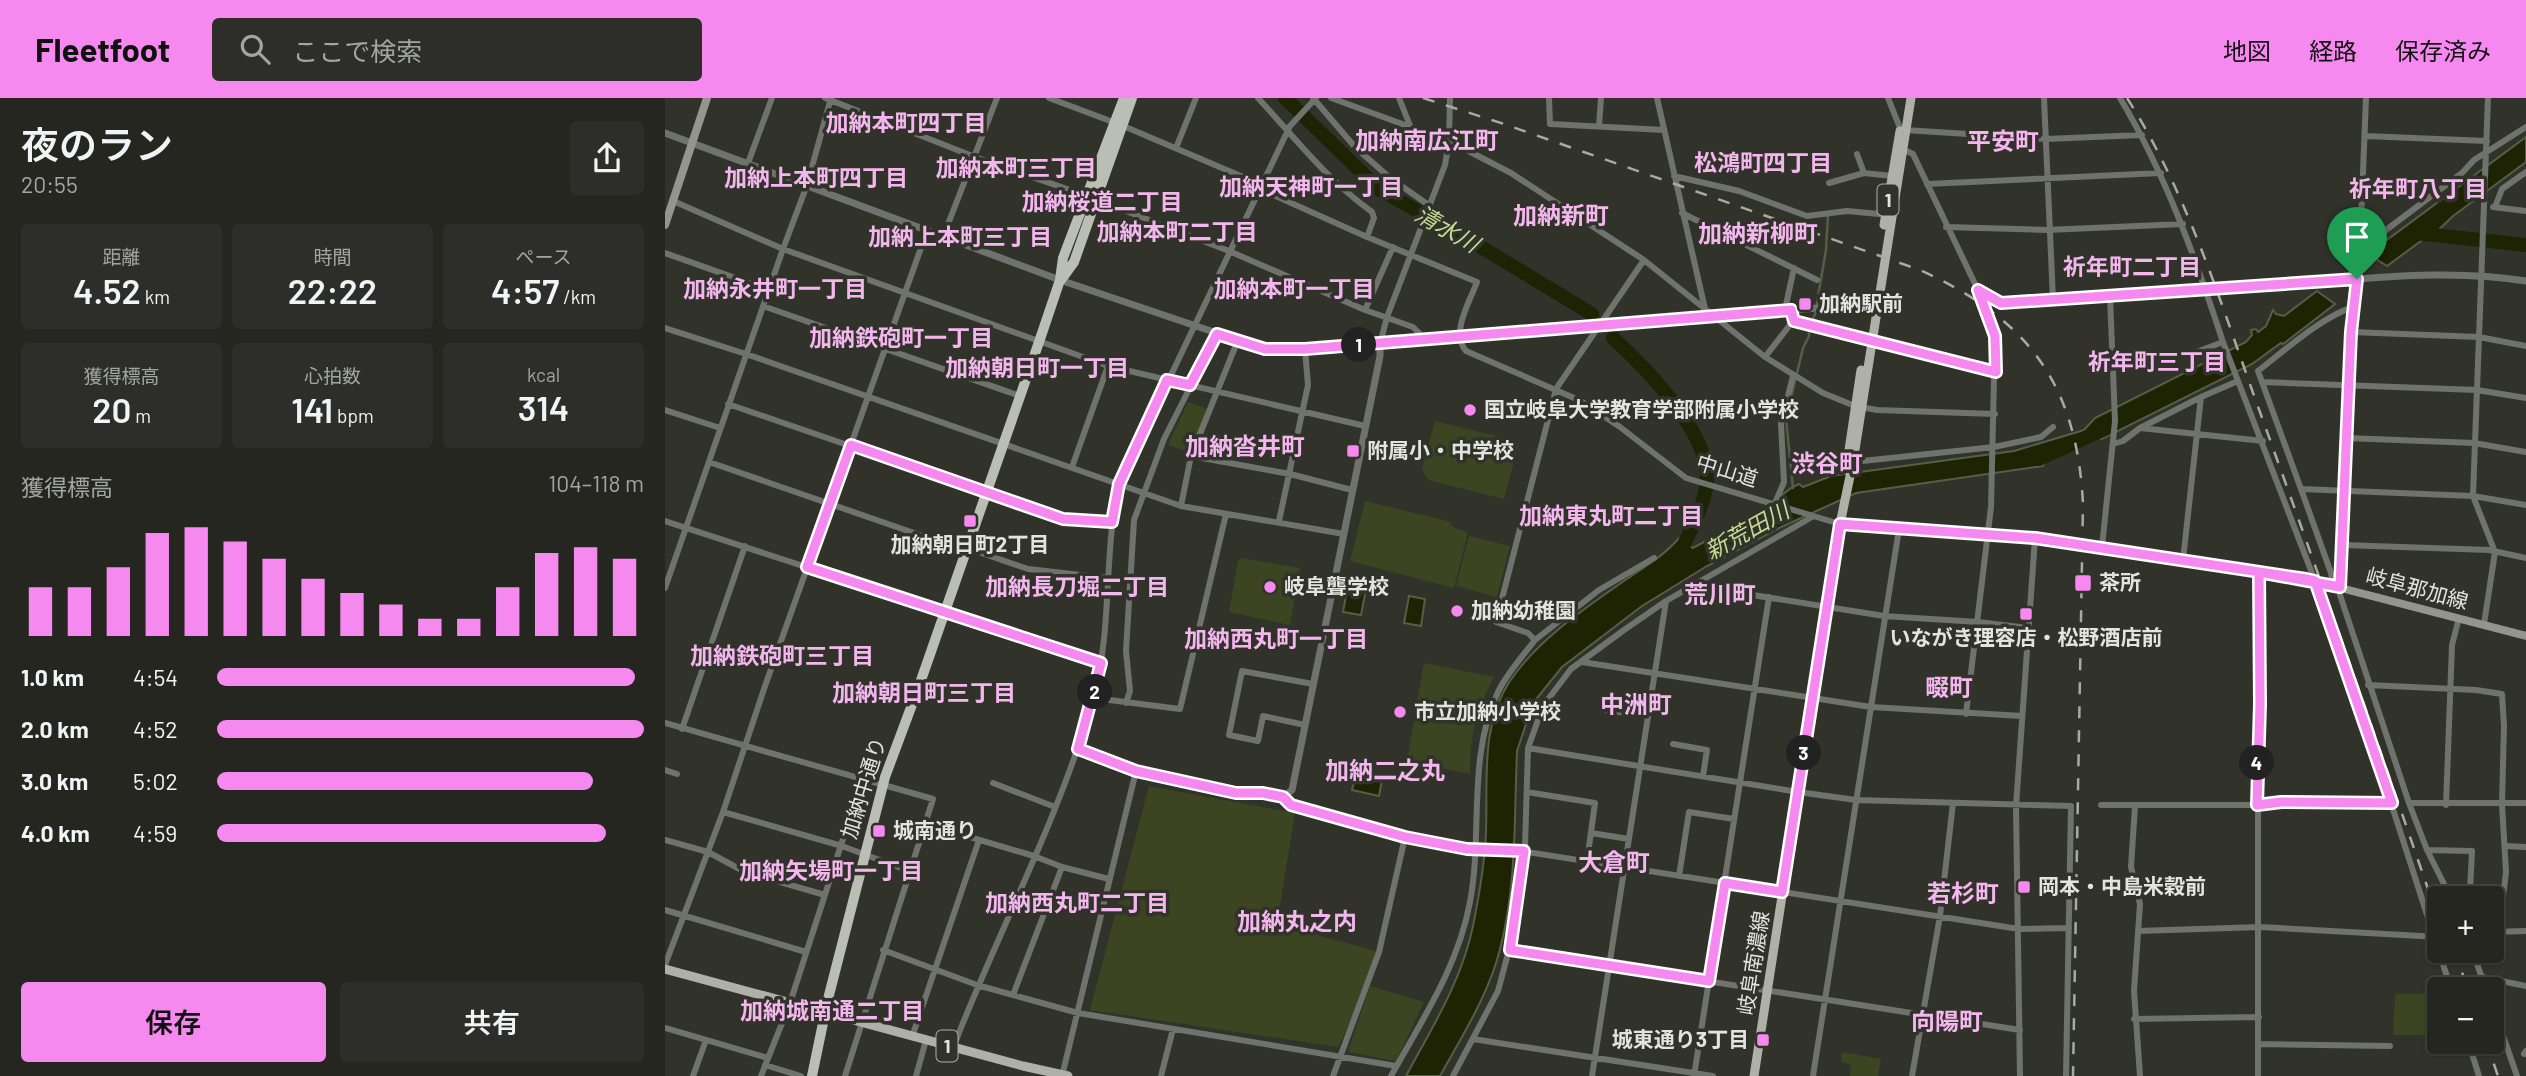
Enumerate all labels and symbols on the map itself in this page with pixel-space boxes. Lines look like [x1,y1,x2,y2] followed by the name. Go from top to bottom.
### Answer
[826,108,987,136] district label: 加納本町四丁目
[1355,125,1499,154] district label: 加納南広江町
[1967,126,2039,155] district label: 平安町
[1694,148,1832,176] district label: 松鴻町四丁目
[936,153,1097,181] district label: 加納本町三丁目
[724,163,908,191] district label: 加納上本町四丁目
[1219,172,1403,200] district label: 加納天神町一丁目
[2349,174,2487,202] district label: 祈年町八丁目
[1877,184,1899,216] road number: 1
[1022,187,1183,215] district label: 加納桜道二丁目
[1411,199,1487,259] water label: 清水川
[1513,200,1609,229] district label: 加納新町
[2327,207,2387,279] pin
[1097,217,1258,245] district label: 加納本町二丁目
[1698,218,1818,247] district label: 加納新柳町
[868,222,1052,250] district label: 加納上本町三丁目
[2063,252,2201,280] district label: 祈年町二丁目
[683,274,867,302] district label: 加納永井町一丁目
[1214,274,1375,302] district label: 加納本町一丁目
[1819,290,1903,315] place label: 加納駅前
[1797,296,1813,312] marker: 加納駅前
[809,323,993,351] district label: 加納鉄砲町一丁目
[1341,328,1377,362] pin: 1
[2088,347,2226,375] district label: 祈年町三丁目
[945,353,1129,381] district label: 加納朝日町一丁目
[1484,396,1799,421] place label: 国立岐阜大学教育学部附属小学校
[1462,402,1478,418] marker: 国立岐阜大学教育学部附属小学校
[1185,431,1305,460] district label: 加納沓井町
[1367,437,1514,462] place label: 附属小・中学校
[1345,443,1361,459] marker: 附属小・中学校
[1694,448,1761,491] street label: 中山道
[1791,448,1863,477] district label: 渋谷町
[1699,494,1796,565] water label: 新荒田川
[1519,501,1703,529] district label: 加納東丸町二丁目
[962,513,978,529] marker: 加納朝日町2丁目
[891,531,1049,556] place label: 加納朝日町2丁目
[2363,562,2471,613] street label: 岐阜那加線
[2099,569,2141,594] place label: 茶所
[985,572,1169,600] district label: 加納長刀堀二丁目
[1284,573,1389,598] place label: 岐阜聾学校
[2073,573,2093,593] marker: 茶所
[1262,579,1278,595] marker: 岐阜聾学校
[1684,579,1756,608] district label: 荒川町
[1471,597,1576,622] place label: 加納幼稚園
[1449,603,1465,619] marker: 加納幼稚園
[2018,606,2034,622] marker: いながき理容店・松野酒店前
[1184,624,1368,652] district label: 加納西丸町一丁目
[1890,624,2163,649] place label: いながき理容店・松野酒店前
[690,641,874,669] district label: 加納鉄砲町三丁目
[1925,672,1973,701] district label: 畷町
[1077,674,1113,710] pin: 2
[832,678,1016,706] district label: 加納朝日町三丁目
[1600,689,1672,718] district label: 中洲町
[1414,698,1561,723] place label: 市立加納小学校
[1392,704,1408,720] marker: 市立加納小学校
[835,734,890,841] street label: 加納中通り
[1787,736,1821,770] pin: 3
[2239,746,2275,780] pin: 4
[1325,755,1445,784] district label: 加納二之丸
[893,817,977,842] place label: 城南通り
[871,823,887,839] marker: 城南通り
[1578,847,1650,876] district label: 大倉町
[739,856,923,884] district label: 加納矢場町一丁目
[2038,873,2206,898] place label: 岡本・中島米穀前
[1927,878,1999,907] district label: 若杉町
[2016,879,2032,895] marker: 岡本・中島米穀前
[985,888,1169,916] district label: 加納西丸町二丁目
[1237,906,1357,935] district label: 加納丸之内
[1732,909,1773,1017] street label: 岐阜南濃線
[740,996,924,1024] district label: 加納城南通二丁目
[1911,1006,1983,1035] district label: 向陽町
[1612,1026,1749,1051] place label: 城東通り3丁目
[937,1030,957,1062] road number: 1
[1755,1032,1771,1048] marker: 城東通り3丁目

